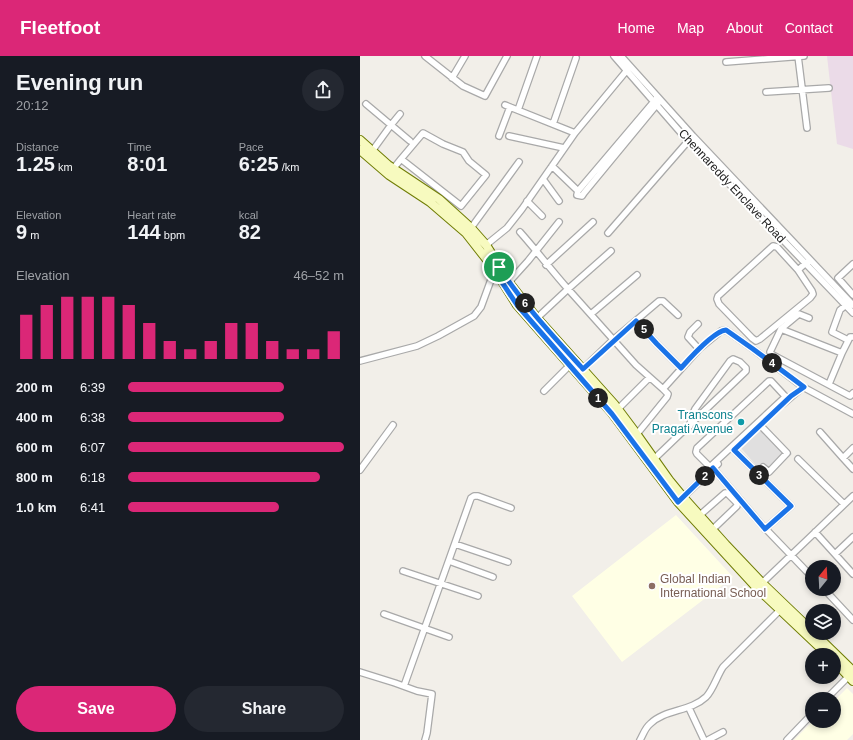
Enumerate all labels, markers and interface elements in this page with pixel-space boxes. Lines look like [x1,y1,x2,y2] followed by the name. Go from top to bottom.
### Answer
[20,17,100,38] text: Fleetfoot
[618,20,655,36] text: Home
[677,20,704,36] text: Map
[726,20,763,36] text: About
[785,20,833,36] text: Contact
[302,69,344,111] button: share
[16,70,143,95] text: Evening run
[16,98,49,113] text: 20:12
[676,126,788,246] street label: Chennareddy Enclave Road
[16,141,59,153] text: Distance
[127,141,151,153] text: Time
[239,141,264,153] text: Pace
[16,153,55,175] text: 1.25
[127,153,167,175] text: 8:01
[239,153,279,175] text: 6:25
[55,161,73,173] text: km
[279,161,299,173] text: /km
[16,209,61,221] text: Elevation
[127,209,176,221] text: Heart rate
[239,209,258,221] text: kcal
[16,221,27,243] text: 9
[127,221,161,243] text: 144
[239,221,261,243] text: 82
[27,229,39,241] text: m
[161,229,185,241] text: bpm
[482,250,516,284] pin
[488,256,510,278] icon: arrive
[16,268,69,283] text: Elevation
[293,268,344,283] text: 46–52 m
[515,293,535,313] pin: 6
[522,297,528,309] text: 6
[634,319,654,339] pin: 5
[641,323,647,335] text: 5
[762,353,782,373] pin: 4
[769,357,775,369] text: 4
[16,380,53,395] text: 200 m
[80,380,105,395] text: 6:39
[588,388,608,408] pin: 1
[595,392,601,404] text: 1
[652,408,733,436] place label: Transcons Pragati Avenue
[16,410,53,425] text: 400 m
[80,410,105,425] text: 6:38
[736,417,746,427] marker: Transcons Pragati Avenue
[16,440,53,455] text: 600 m
[80,440,105,455] text: 6:07
[749,465,769,485] pin: 3
[695,466,715,486] pin: 2
[756,469,762,481] text: 3
[16,470,53,485] text: 800 m
[80,470,105,485] text: 6:18
[702,470,708,482] text: 2
[16,500,56,515] text: 1.0 km
[80,500,105,515] text: 6:41
[805,560,841,596] north arrow
[805,560,841,728] map controls
[660,572,766,600] place label: Global Indian International School
[647,581,657,591] marker: Global Indian International School
[805,604,841,640] button: layers
[805,648,841,684] button: +
[16,686,176,732] button: Save
[184,686,344,732] button: Share
[805,692,841,728] button: −

